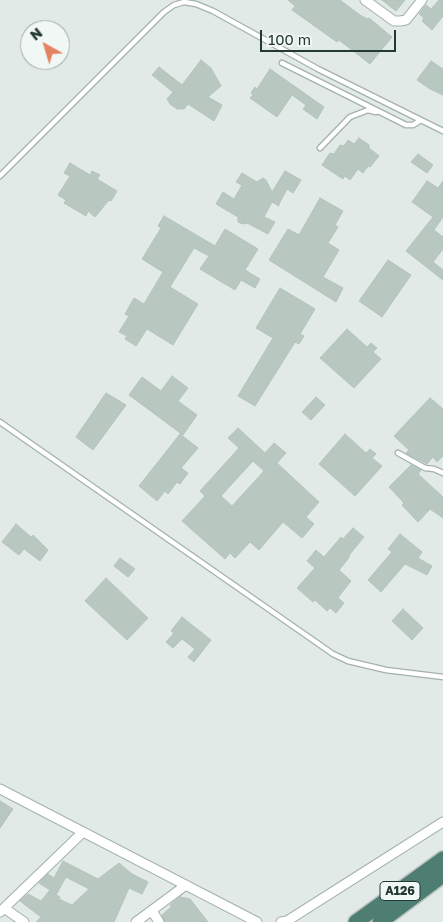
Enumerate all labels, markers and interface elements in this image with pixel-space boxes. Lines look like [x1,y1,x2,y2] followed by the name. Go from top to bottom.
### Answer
[20,20,70,70] north arrow
[263,20,399,52] scale bar
[26,24,45,44] text: N
[268,30,311,48] text: 100 m
[380,881,420,900] road number: A126

